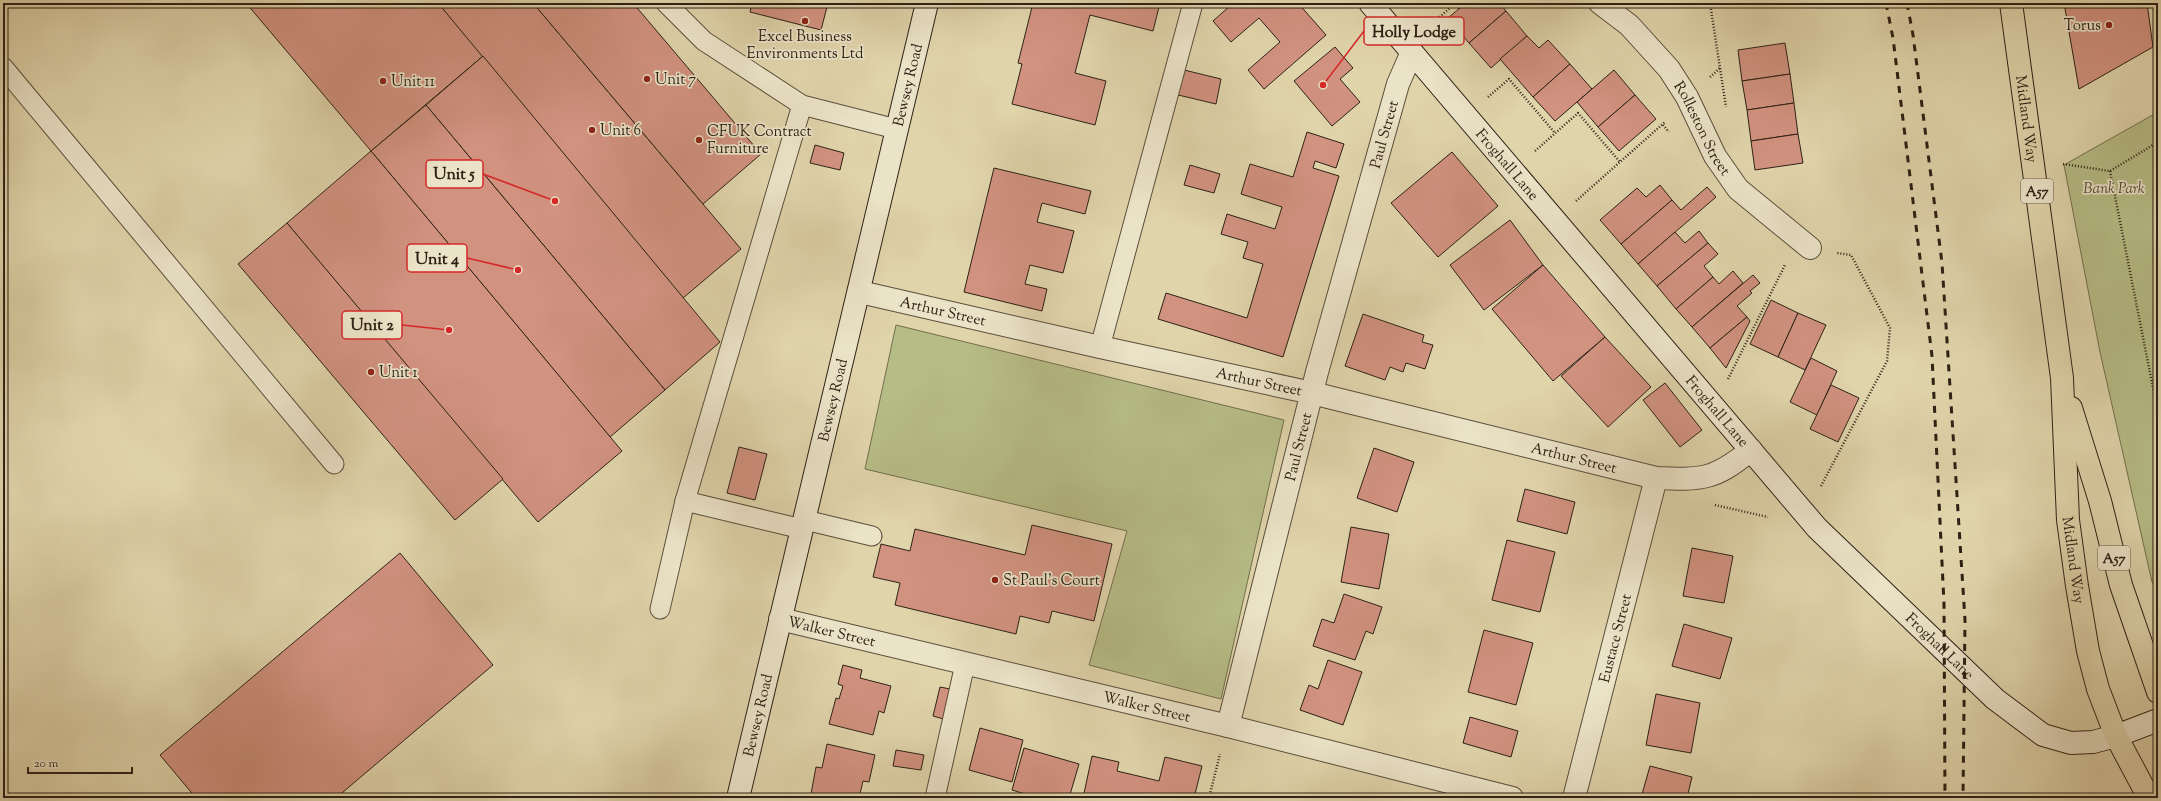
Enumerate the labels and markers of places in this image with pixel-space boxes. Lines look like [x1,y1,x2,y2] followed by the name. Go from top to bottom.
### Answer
[800,16,810,26] marker: Excel Business Environments Ltd
[2063,16,2101,37] place label: Torus
[1364,17,1464,45] callout: Holly Lodge
[2104,20,2114,30] marker: Torus
[747,27,864,65] place label: Excel Business Environments Ltd
[655,70,697,91] place label: Unit 7
[391,72,435,93] place label: Unit 11
[642,74,652,84] marker: Unit 7
[378,76,388,86] marker: Unit 11
[600,121,641,142] place label: Unit 6
[707,122,812,160] place label: CFUK Contract Furniture
[587,125,597,135] marker: Unit 6
[694,135,704,145] marker: CFUK Contract Furniture
[426,160,483,188] callout: Unit 5
[407,244,467,272] callout: Unit 4
[342,311,402,339] callout: Unit 2
[379,363,418,384] place label: Unit 1
[366,367,376,377] marker: Unit 1
[1003,571,1100,592] place label: St Paul's Court
[990,575,1000,585] marker: St Paul's Court

